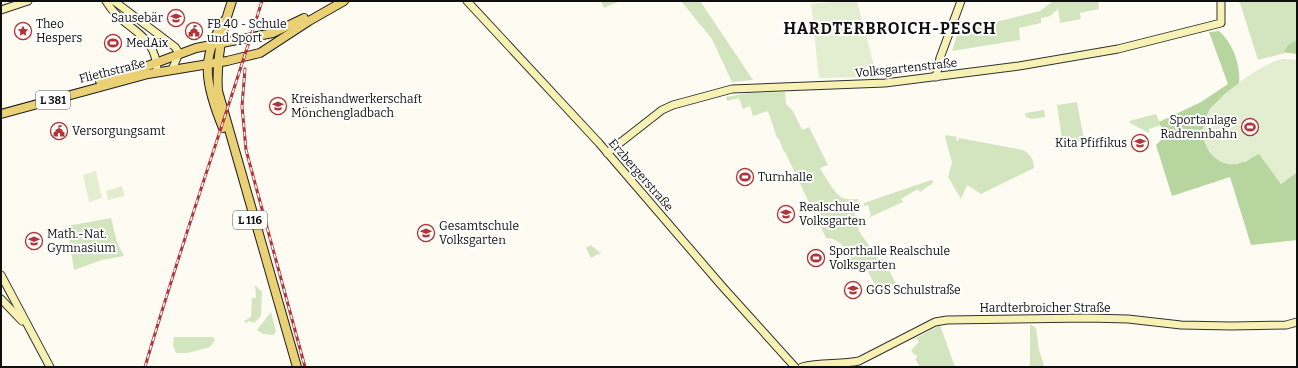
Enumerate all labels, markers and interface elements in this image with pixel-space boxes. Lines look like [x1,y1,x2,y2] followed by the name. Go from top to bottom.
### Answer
[166,8,186,28] school or university icon: Sausebär
[111,11,164,25] place label: Sausebär
[36,17,83,45] place label: Theo Hespers
[207,17,287,45] place label: FB 40 - Schule und Sport
[783,19,997,38] district label: HARDTERBROICH-PESCH
[13,21,33,41] place icon: Theo Hespers
[184,21,204,41] public building icon: FB 40 - Schule und Sport
[103,33,123,53] sports icon: MedAix
[126,36,169,50] place label: MedAix
[77,56,147,86] street label: Fliethstraße
[854,56,958,80] street label: Volksgartenstraße
[36,91,70,109] road number: L 381
[291,92,423,120] place label: Kreishandwerkerschaft Mönchengladbach
[268,96,288,116] school or university icon: Kreishandwerkerschaft Mönchengladbach
[1160,113,1237,141] place label: Sportanlage Radrennbahn
[1240,117,1260,137] sports icon: Sportanlage Radrennbahn
[49,121,69,141] public building icon: Versorgungsamt
[72,124,166,138] place label: Versorgungsamt
[1130,133,1150,153] school or university icon: Kita Pfiffikus
[606,136,676,214] street label: Erzbergerstraße
[1055,136,1127,150] place label: Kita Pfiffikus
[735,167,755,187] sports icon: Turnhalle
[758,170,812,184] place label: Turnhalle
[799,200,866,228] place label: Realschule Volksgarten
[776,204,796,224] school or university icon: Realschule Volksgarten
[233,211,267,229] road number: L 116
[439,219,519,247] place label: Gesamtschule Volksgarten
[416,223,436,243] school or university icon: Gesamtschule Volksgarten
[47,227,116,255] place label: Math.-Nat. Gymnasium
[24,231,44,251] school or university icon: Math.-Nat. Gymnasium
[829,244,950,272] place label: Sporthalle Realschule Volksgarten
[806,248,826,268] sports icon: Sporthalle Realschule Volksgarten
[843,280,863,300] school or university icon: GGS Schulstraße
[866,283,960,297] place label: GGS Schulstraße
[979,301,1111,315] street label: Hardterbroicher Straße

